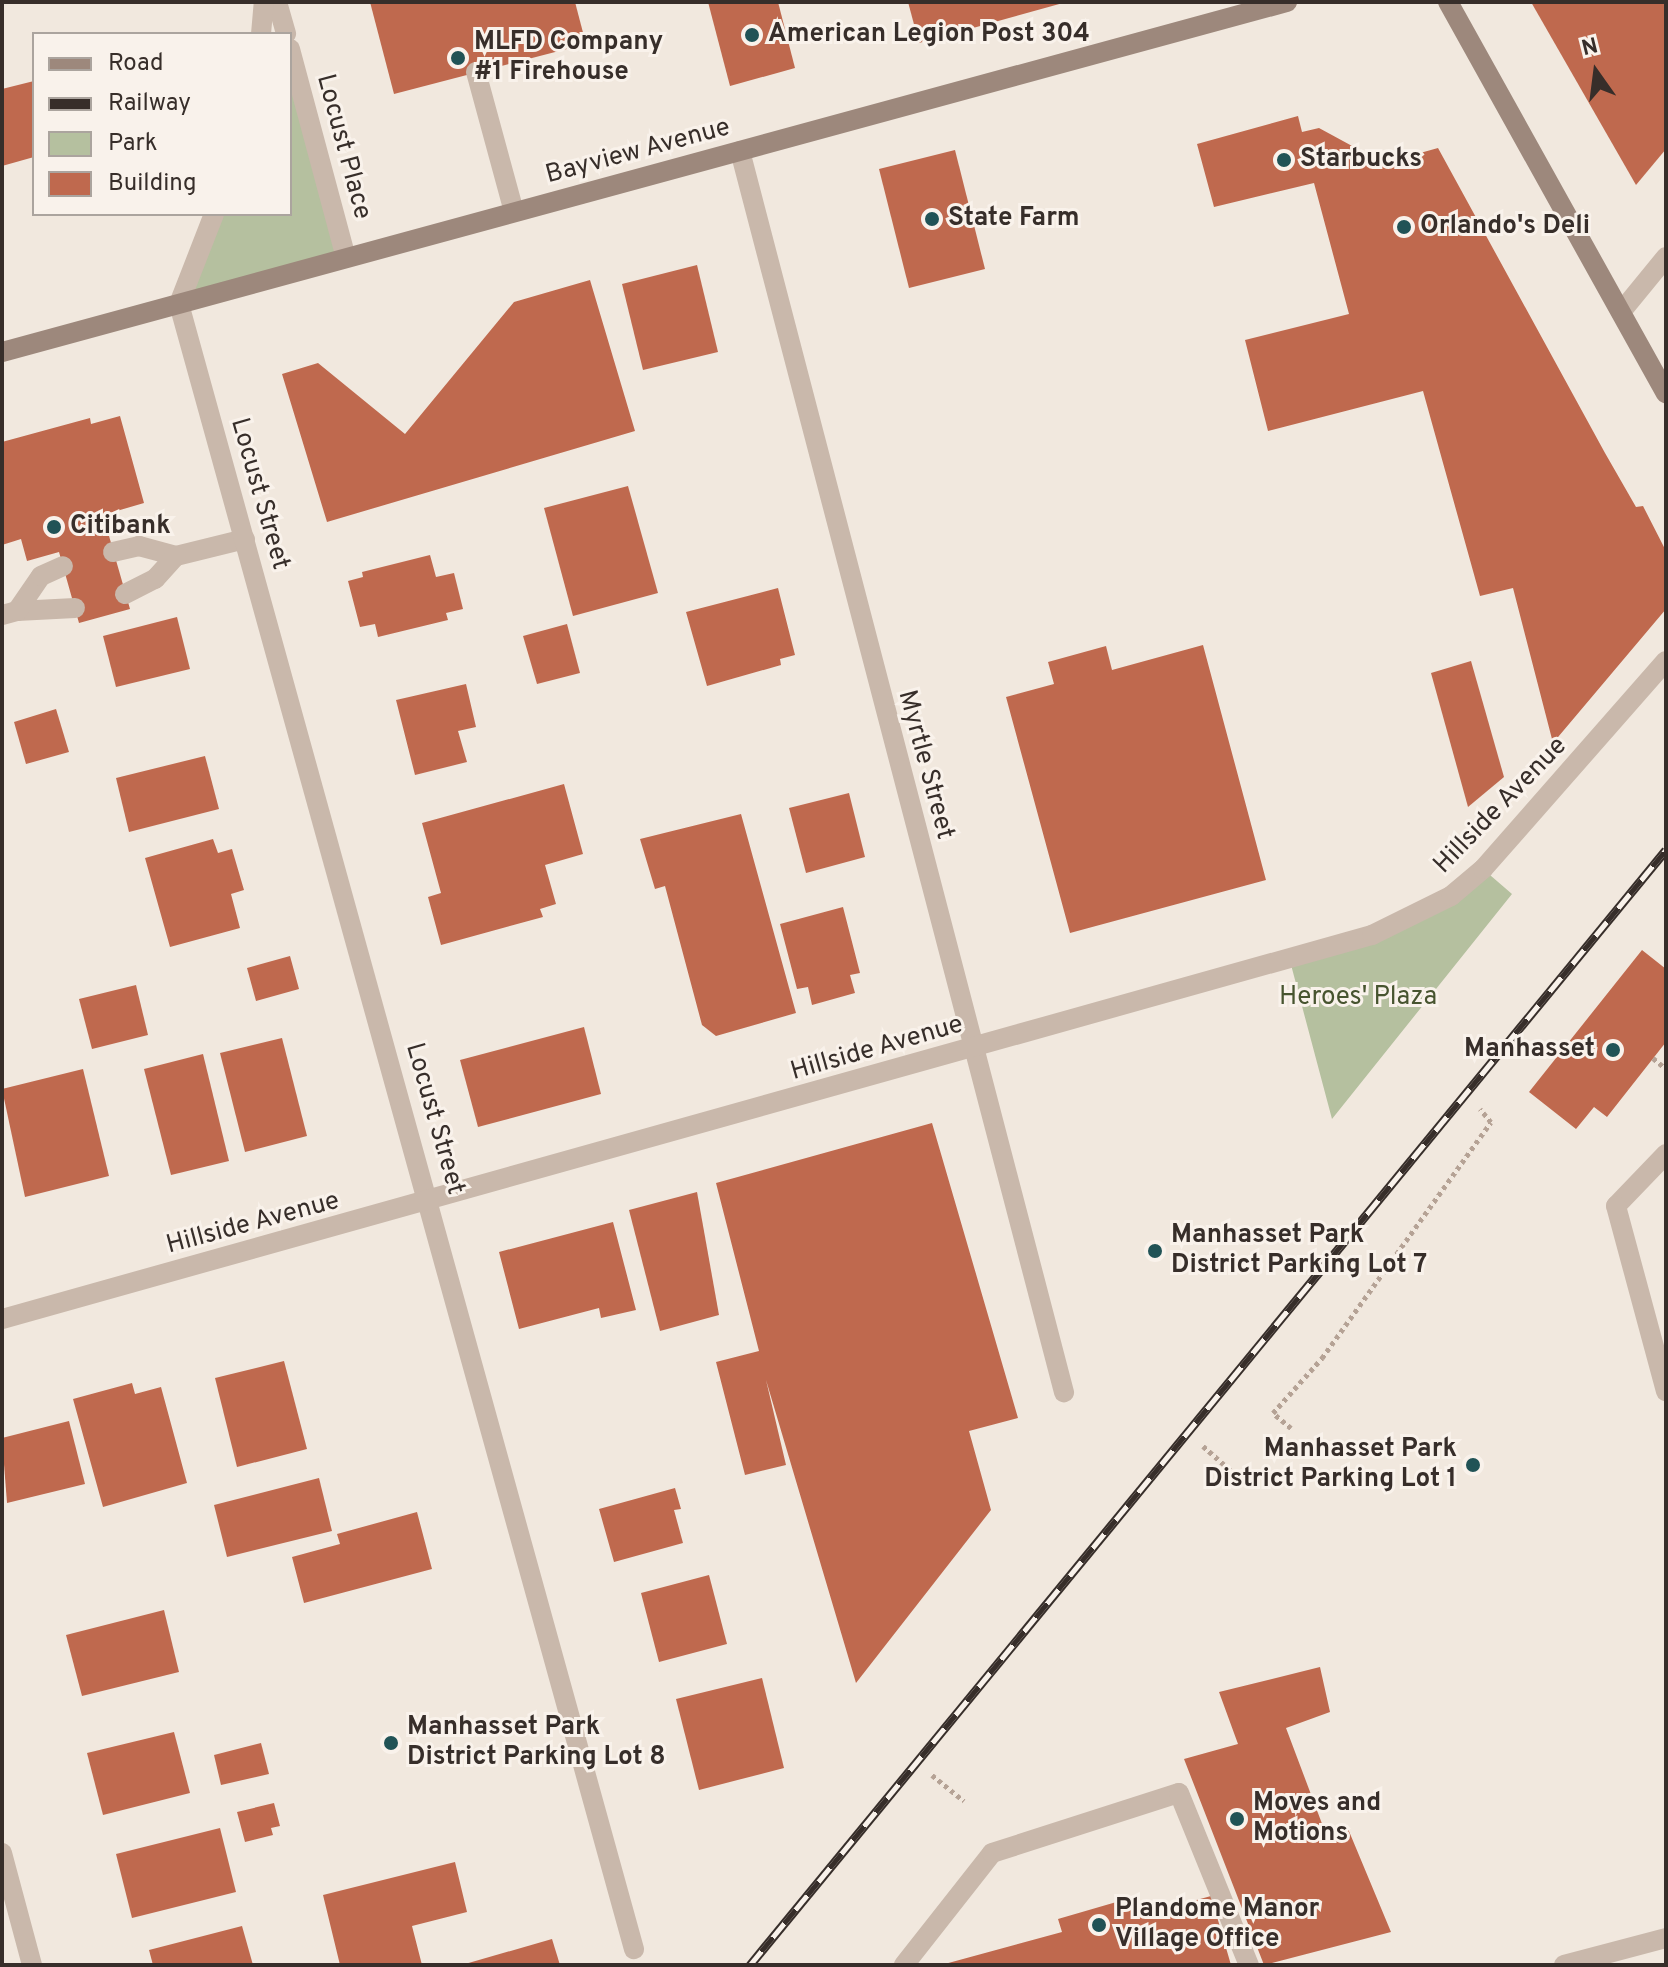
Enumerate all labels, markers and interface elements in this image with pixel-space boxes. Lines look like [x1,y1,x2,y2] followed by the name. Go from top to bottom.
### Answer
[768,19,1090,51] place label: American Legion Post 304
[743,26,761,44] marker: American Legion Post 304
[474,27,663,88] place label: MLFD Company #1 Firehouse
[32,32,292,216] legend
[1556,32,1636,112] north arrow
[1579,33,1601,63] text: N
[108,49,164,79] text: Road
[449,49,467,67] marker: MLFD Company #1 Firehouse
[309,71,377,223] street label: Locust Place
[108,89,191,119] text: Railway
[542,112,734,192] street label: Bayview Avenue
[108,129,158,159] text: Park
[1300,144,1422,176] place label: Starbucks
[1275,151,1293,169] marker: Starbucks
[108,169,197,199] text: Building
[948,203,1080,235] place label: State Farm
[923,210,941,228] marker: State Farm
[1420,211,1590,243] place label: Orlando's Deli
[1395,218,1413,236] marker: Orlando's Deli
[222,415,296,573] street label: Locust Street
[70,511,171,543] place label: Citibank
[45,518,63,536] marker: Citibank
[890,687,960,843] street label: Myrtle Street
[1428,731,1574,881] street label: Hillside Avenue
[1279,982,1437,1014] park label: Heroes' Plaza
[787,1009,967,1089] street label: Hillside Avenue
[1464,1034,1595,1066] place label: Manhasset
[1602,1039,1624,1061] marker: Manhasset
[397,1040,471,1198] street label: Locust Street
[163,1186,343,1262] street label: Hillside Avenue
[1171,1220,1427,1282] place label: Manhasset Park District Parking Lot 7
[1146,1242,1164,1260] marker: Manhasset Park District Parking Lot 7
[1204,1434,1457,1496] place label: Manhasset Park District Parking Lot 1
[1464,1456,1482,1474] marker: Manhasset Park District Parking Lot 1
[407,1712,666,1774] place label: Manhasset Park District Parking Lot 8
[382,1734,400,1752] marker: Manhasset Park District Parking Lot 8
[1253,1788,1381,1850] place label: Moves and Motions
[1228,1810,1246,1828] marker: Moves and Motions
[1115,1894,1319,1956] place label: Plandome Manor Village Office
[1090,1916,1108,1934] marker: Plandome Manor Village Office

